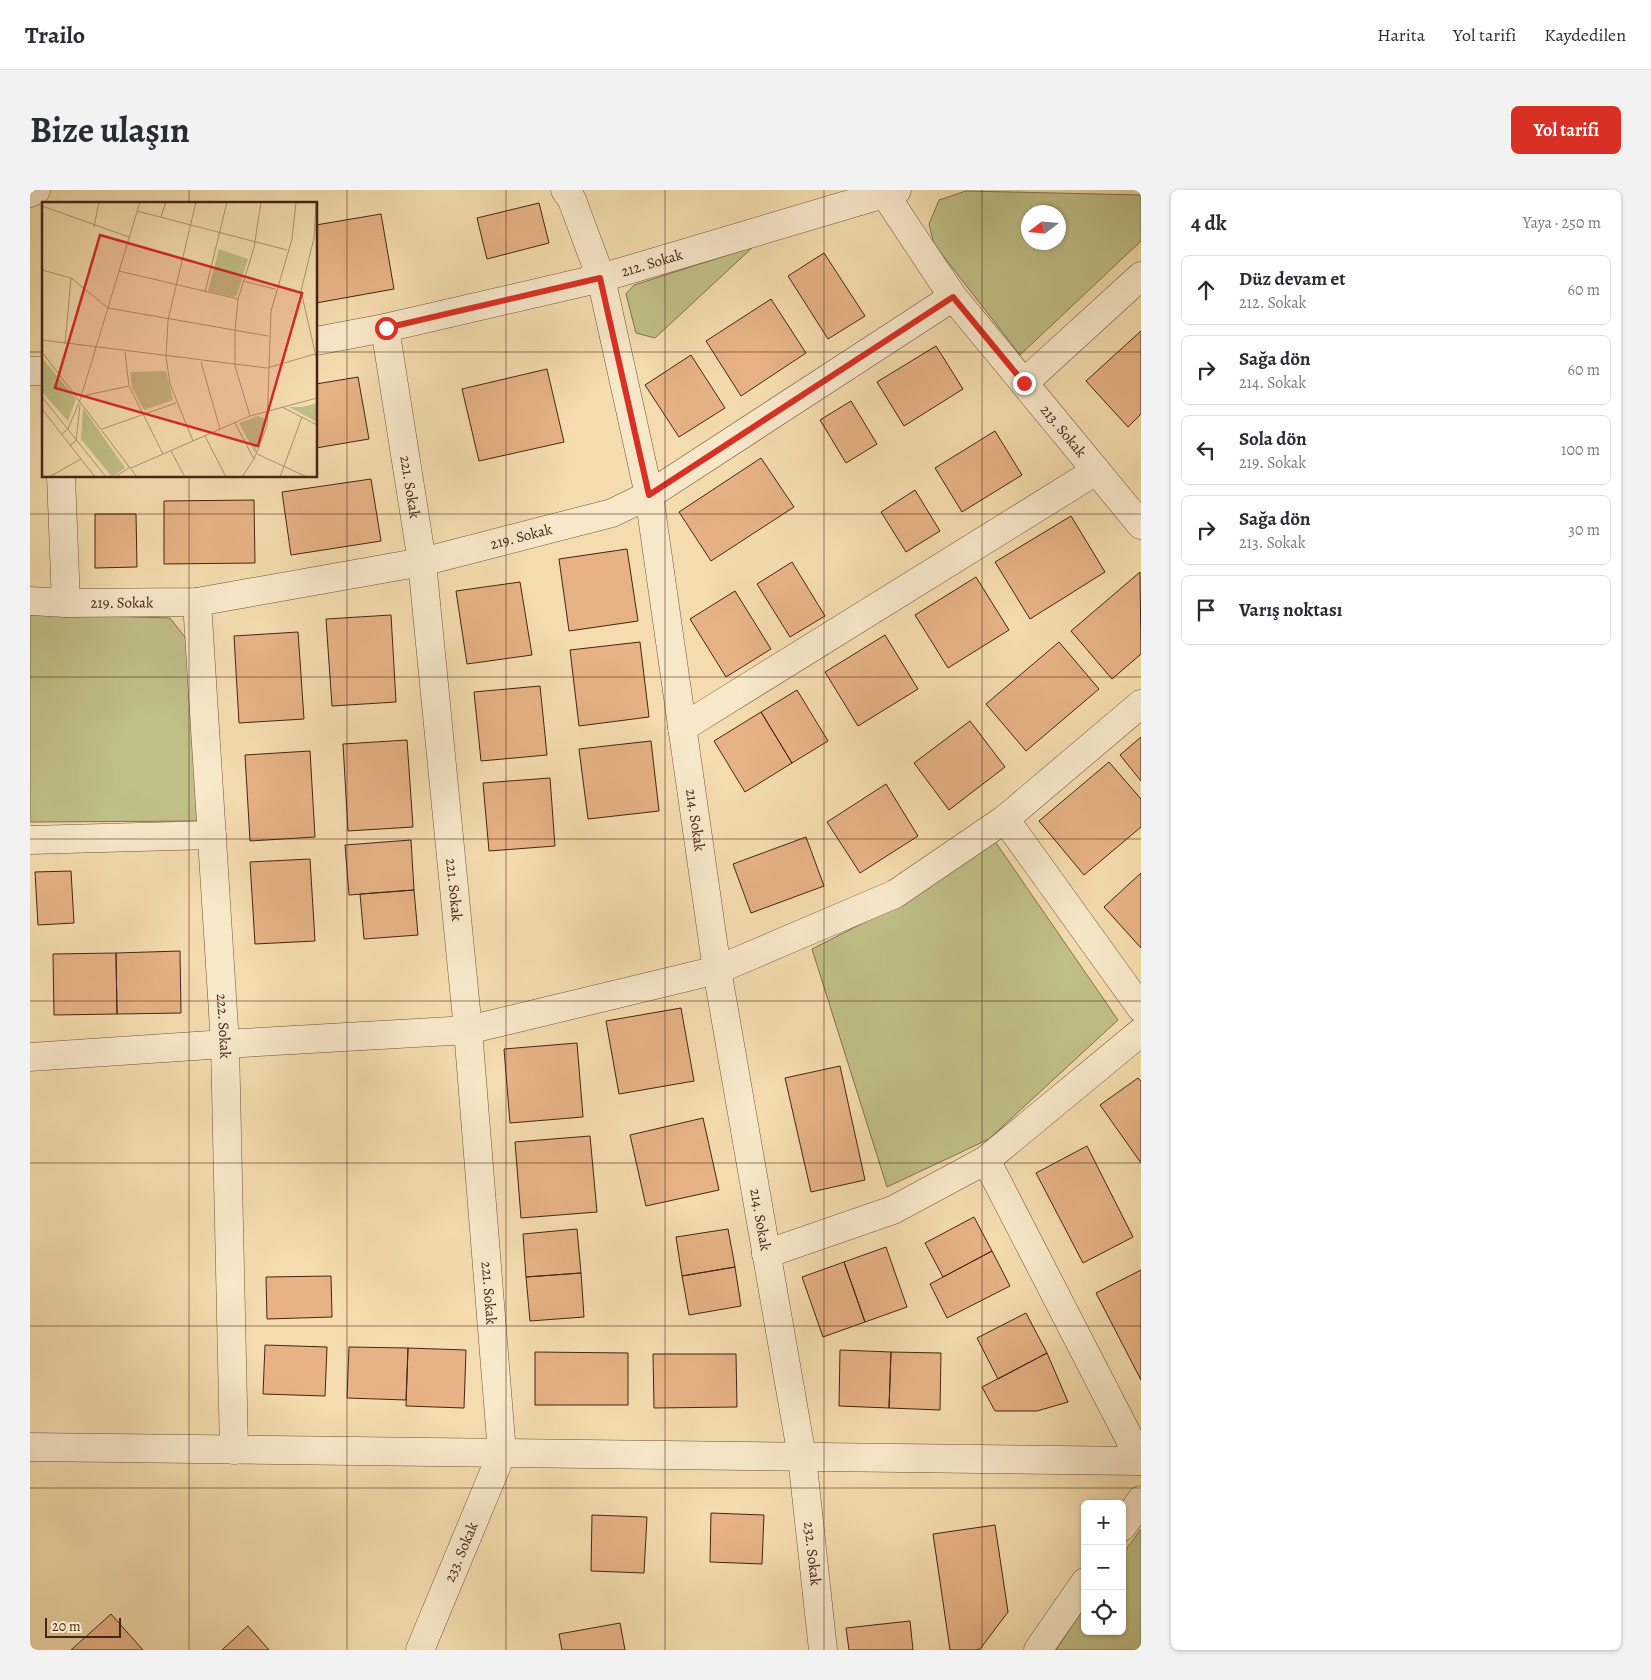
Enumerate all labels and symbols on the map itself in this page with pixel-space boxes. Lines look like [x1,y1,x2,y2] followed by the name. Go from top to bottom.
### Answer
[42,202,318,478] inset map
[1021,205,1066,250] north arrow
[619,244,686,282] street label: 212. Sokak
[375,317,398,340] route start
[1013,372,1036,395] route end
[1036,400,1091,462] street label: 213. Sokak
[395,454,425,520] street label: 221. Sokak
[488,519,555,554] street label: 219. Sokak
[90,592,154,613] street label: 219. Sokak
[681,787,710,853] street label: 214. Sokak
[441,857,467,923] street label: 221. Sokak
[212,993,235,1060] street label: 222. Sokak
[745,1187,776,1253] street label: 214. Sokak
[477,1261,502,1326] street label: 221. Sokak
[439,1518,483,1585] street label: 233. Sokak
[799,1520,826,1587] street label: 232. Sokak
[45,1615,121,1638] scale bar

